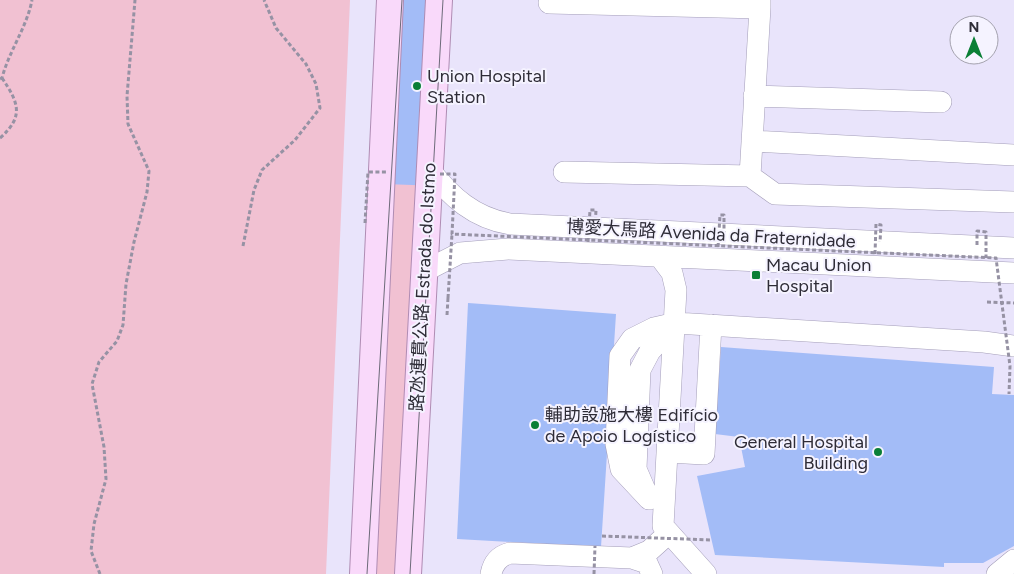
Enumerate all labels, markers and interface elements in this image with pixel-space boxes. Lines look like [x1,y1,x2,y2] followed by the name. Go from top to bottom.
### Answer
[949,15,999,65] north arrow
[969,19,979,36] text: N
[427,65,546,108] place label: Union Hospital Station
[411,80,423,92] marker: Union Hospital Station
[405,162,441,412] street label: 路氹連貫公路 Estrada do Istmo
[566,215,856,253] street label: 博愛大馬路 Avenida da Fraternidade
[766,254,871,297] place label: Macau Union Hospital
[750,269,762,281] marker: Macau Union Hospital
[545,404,718,447] place label: 輔助設施大樓 Edifício de Apoio Logístico
[529,419,541,431] marker: 輔助設施大樓 Edifício de Apoio Logístico
[734,431,868,474] place label: General Hospital Building
[872,446,884,458] marker: General Hospital Building

